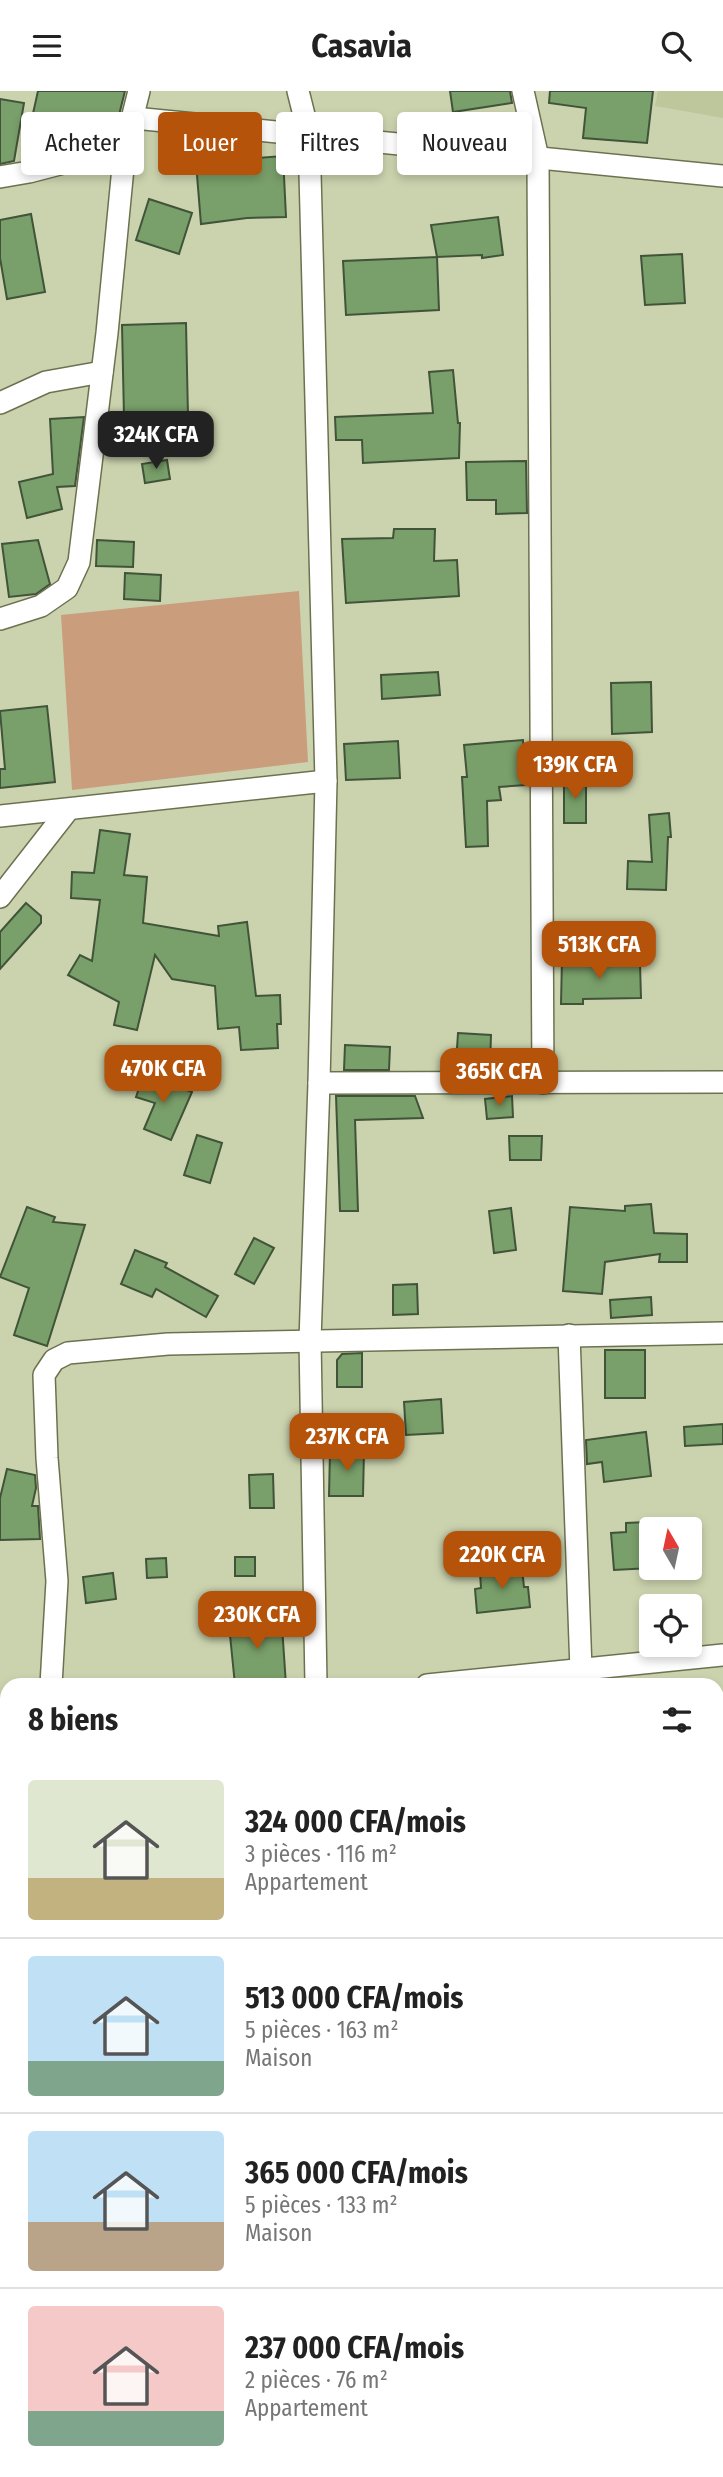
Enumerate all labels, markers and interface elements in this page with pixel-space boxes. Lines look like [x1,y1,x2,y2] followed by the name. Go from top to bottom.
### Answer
[28,27,66,65] icon: menu
[311,27,412,65] text: Casavia
[657,27,695,65] icon: search
[21,112,144,175] chip: Acheter
[158,112,262,175] chip: Louer
[276,112,383,175] chip: Filtres
[397,112,532,175] chip: Nouveau
[84,411,228,471] pin: 324K CFA
[114,420,198,448] text: 324K CFA
[503,741,647,801] pin: 139K CFA
[533,750,617,778] text: 139K CFA
[527,921,671,981] pin: 513K CFA
[558,930,640,958] text: 513K CFA
[91,1045,235,1105] pin: 470K CFA
[427,1049,571,1108] pin: 365K CFA
[120,1054,206,1082] text: 470K CFA
[456,1057,542,1085] text: 365K CFA
[275,1413,419,1473] pin: 237K CFA
[306,1422,388,1450] text: 237K CFA
[639,1517,702,1580] north arrow
[639,1517,702,1657] map controls
[430,1531,574,1591] pin: 220K CFA
[459,1540,545,1568] text: 220K CFA
[185,1591,329,1651] pin: 230K CFA
[639,1594,702,1657] button: locate
[214,1600,300,1628] text: 230K CFA
[658,1701,696,1739] icon: filters
[28,1702,118,1738] text: 8 biens
[245,1804,466,1840] text: 324 000 CFA/mois
[84,1808,168,1892] icon: home
[245,1840,397,1868] text: 3 pièces · 116 m²
[245,1868,368,1896] text: Appartement
[245,1980,463,2016] text: 513 000 CFA/mois
[84,1984,168,2068] icon: home
[245,2016,399,2044] text: 5 pièces · 163 m²
[245,2044,312,2072] text: Maison
[245,2155,468,2191] text: 365 000 CFA/mois
[84,2159,168,2243] icon: home
[245,2191,398,2219] text: 5 pièces · 133 m²
[245,2219,312,2247] text: Maison
[245,2330,464,2366] text: 237 000 CFA/mois
[84,2334,168,2418] icon: home
[245,2366,388,2394] text: 2 pièces · 76 m²
[245,2394,368,2422] text: Appartement

